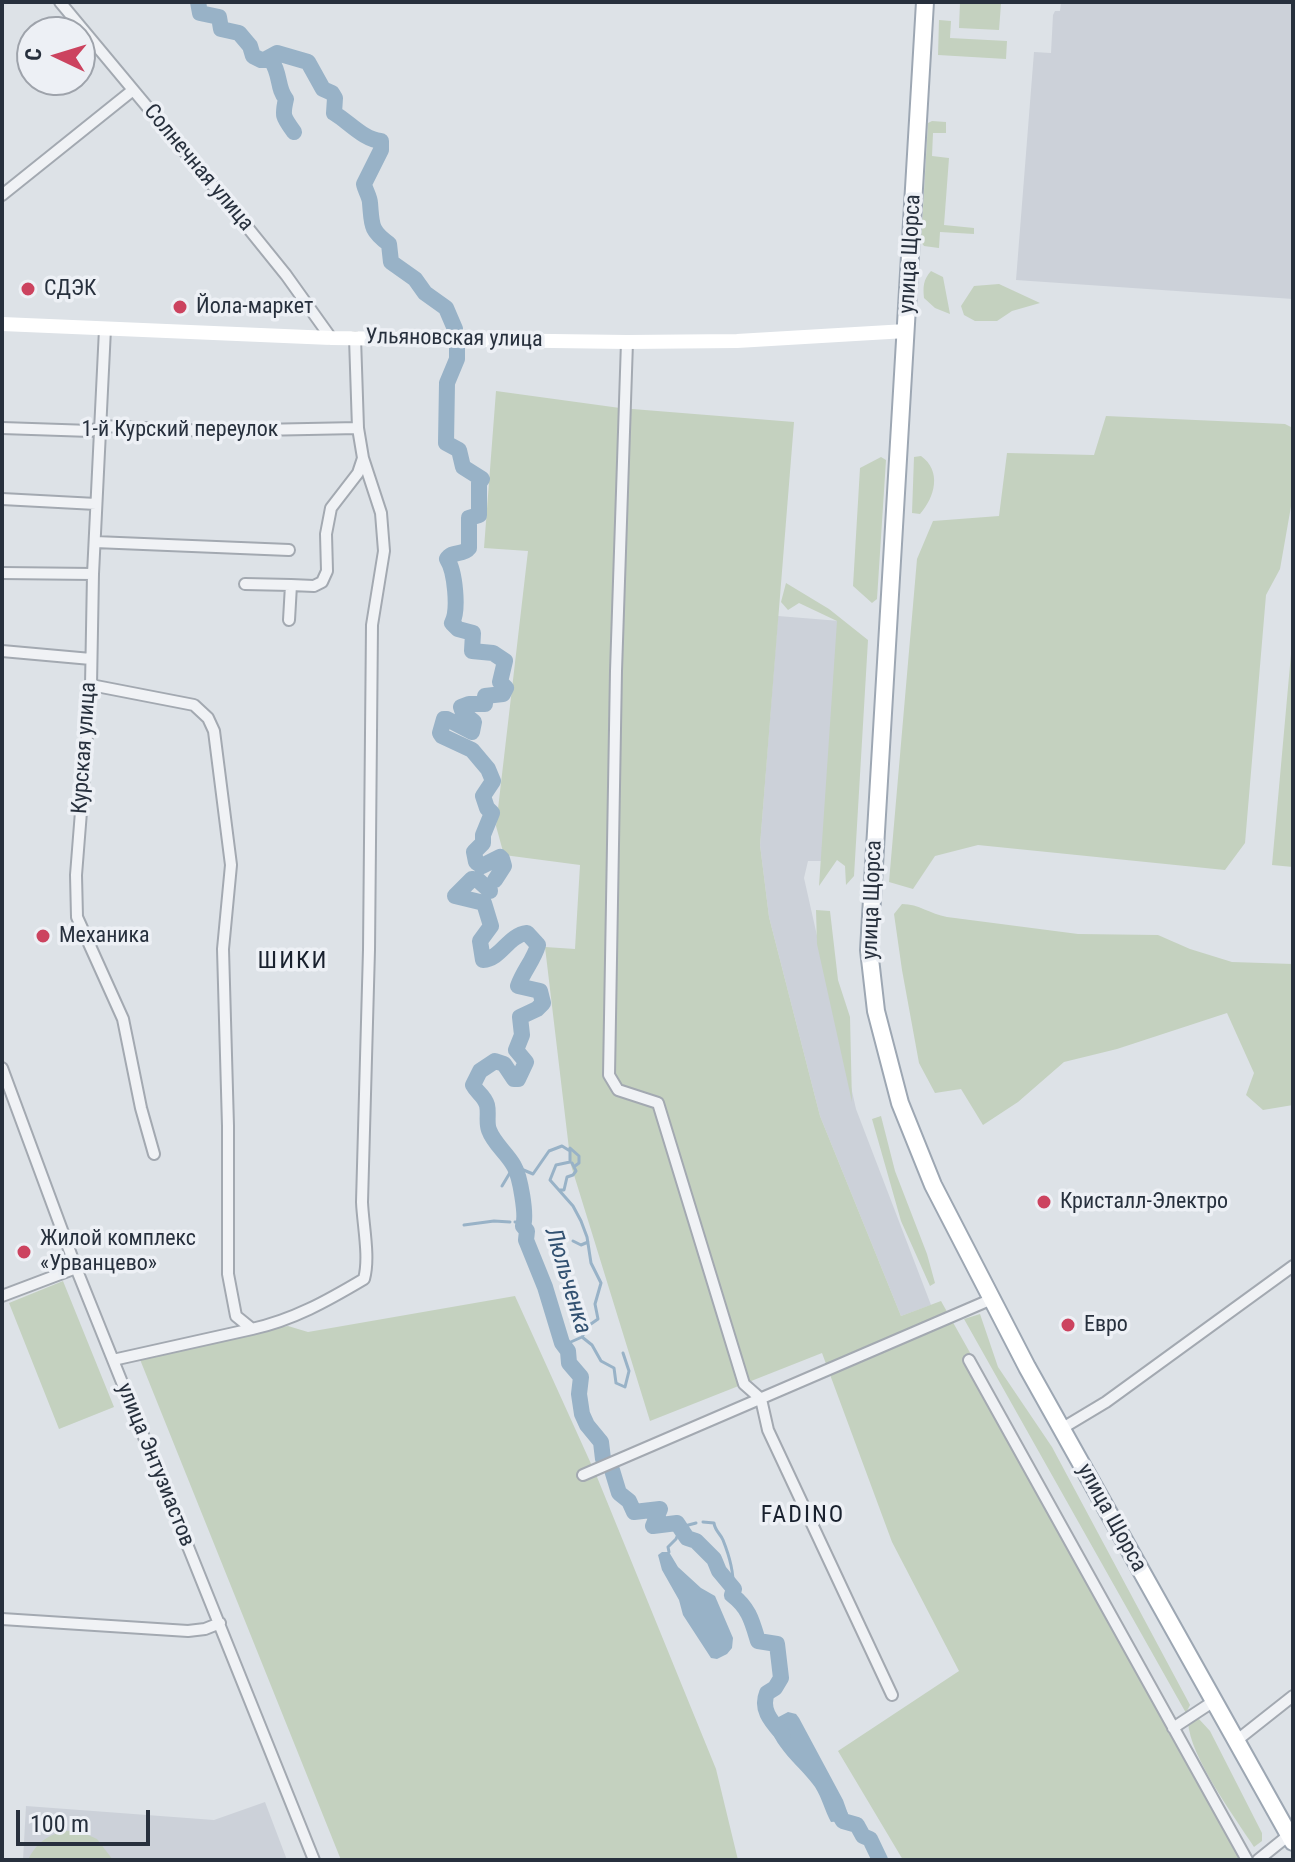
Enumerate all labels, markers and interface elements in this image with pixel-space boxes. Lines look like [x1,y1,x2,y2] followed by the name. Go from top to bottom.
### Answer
[16,16,96,96] north arrow
[21,47,46,62] text: С
[137,99,259,237] street label: Солнечная улица
[895,194,927,314] street label: улица Щорса
[44,276,96,302] place label: СДЭК
[19,280,37,298] marker: СДЭК
[196,294,313,320] place label: Йола-маркет
[171,298,189,316] marker: Йола-маркет
[365,324,543,354] street label: Ульяновская улица
[82,417,278,443] street label: 1-й Курский переулок
[67,681,103,815] street label: Курская улица
[858,840,888,960] street label: улица Щорса
[59,923,150,949] place label: Механика
[34,927,52,945] marker: Механика
[258,948,328,976] district label: ШИКИ
[1060,1189,1228,1215] place label: Кристалл-Электро
[1035,1193,1053,1211] marker: Кристалл-Электро
[537,1224,597,1338] water label: Люльченка
[40,1226,196,1278] place label: Жилой комплекс «Урванцево»
[15,1243,33,1261] marker: Жилой комплекс «Урванцево»
[1084,1312,1128,1338] place label: Евро
[1059,1316,1077,1334] marker: Евро
[110,1379,200,1551] street label: улица Энтузиастов
[1071,1459,1151,1577] street label: улица Щорса
[761,1502,845,1530] district label: FADINO
[20,1794,154,1844] scale bar
[30,1810,89,1838] text: 100 m

